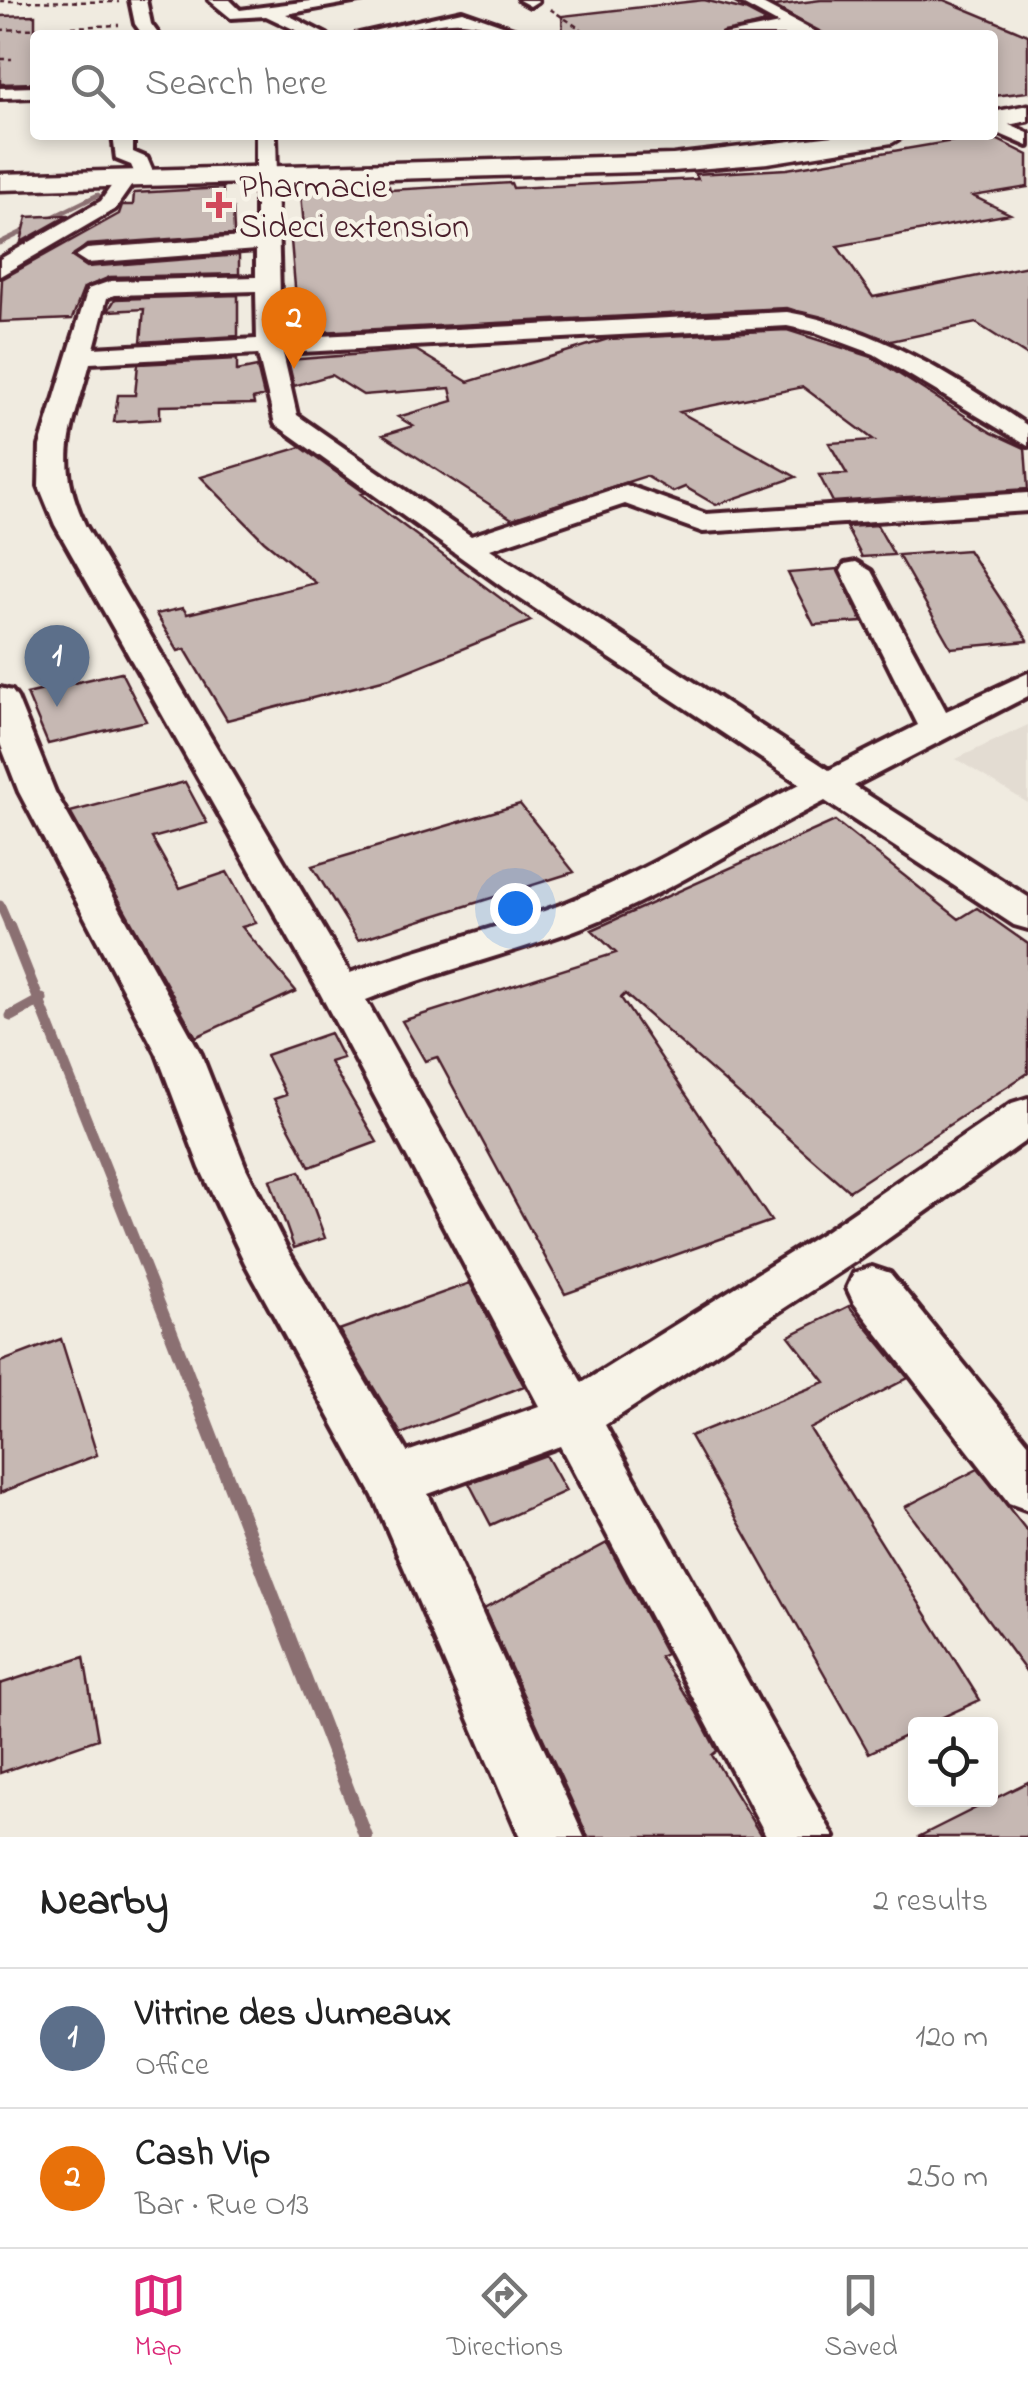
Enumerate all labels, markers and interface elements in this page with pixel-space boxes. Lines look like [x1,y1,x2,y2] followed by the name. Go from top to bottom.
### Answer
[30,30,998,140] search box
[145,57,327,113] text: Search here
[65,58,120,113] icon: search
[239,163,469,254] place label: Pharmacie Sideci extension
[208,194,230,216] marker: Pharmacie Sideci extension
[262,286,326,369] pin: 2
[24,624,90,707] pin: 1
[490,883,541,934] your location
[908,1717,998,1807] map controls
[908,1717,998,1807] button: locate
[40,1872,168,1933] text: Nearby
[873,1879,988,1926] text: 2 results
[135,1987,451,2043] text: Vitrine des Jumeaux
[67,2015,78,2062] text: 1
[915,2015,988,2062] text: 120 m
[135,2043,209,2090] text: Office
[135,2127,271,2183] text: Cash Vip
[65,2155,80,2202] text: 2
[907,2155,988,2202] text: 250 m
[135,2183,309,2230] text: Bar · Rue O13
[131,2268,186,2369] tab: Map
[447,2268,563,2369] tab: Directions
[824,2268,897,2369] tab: Saved

